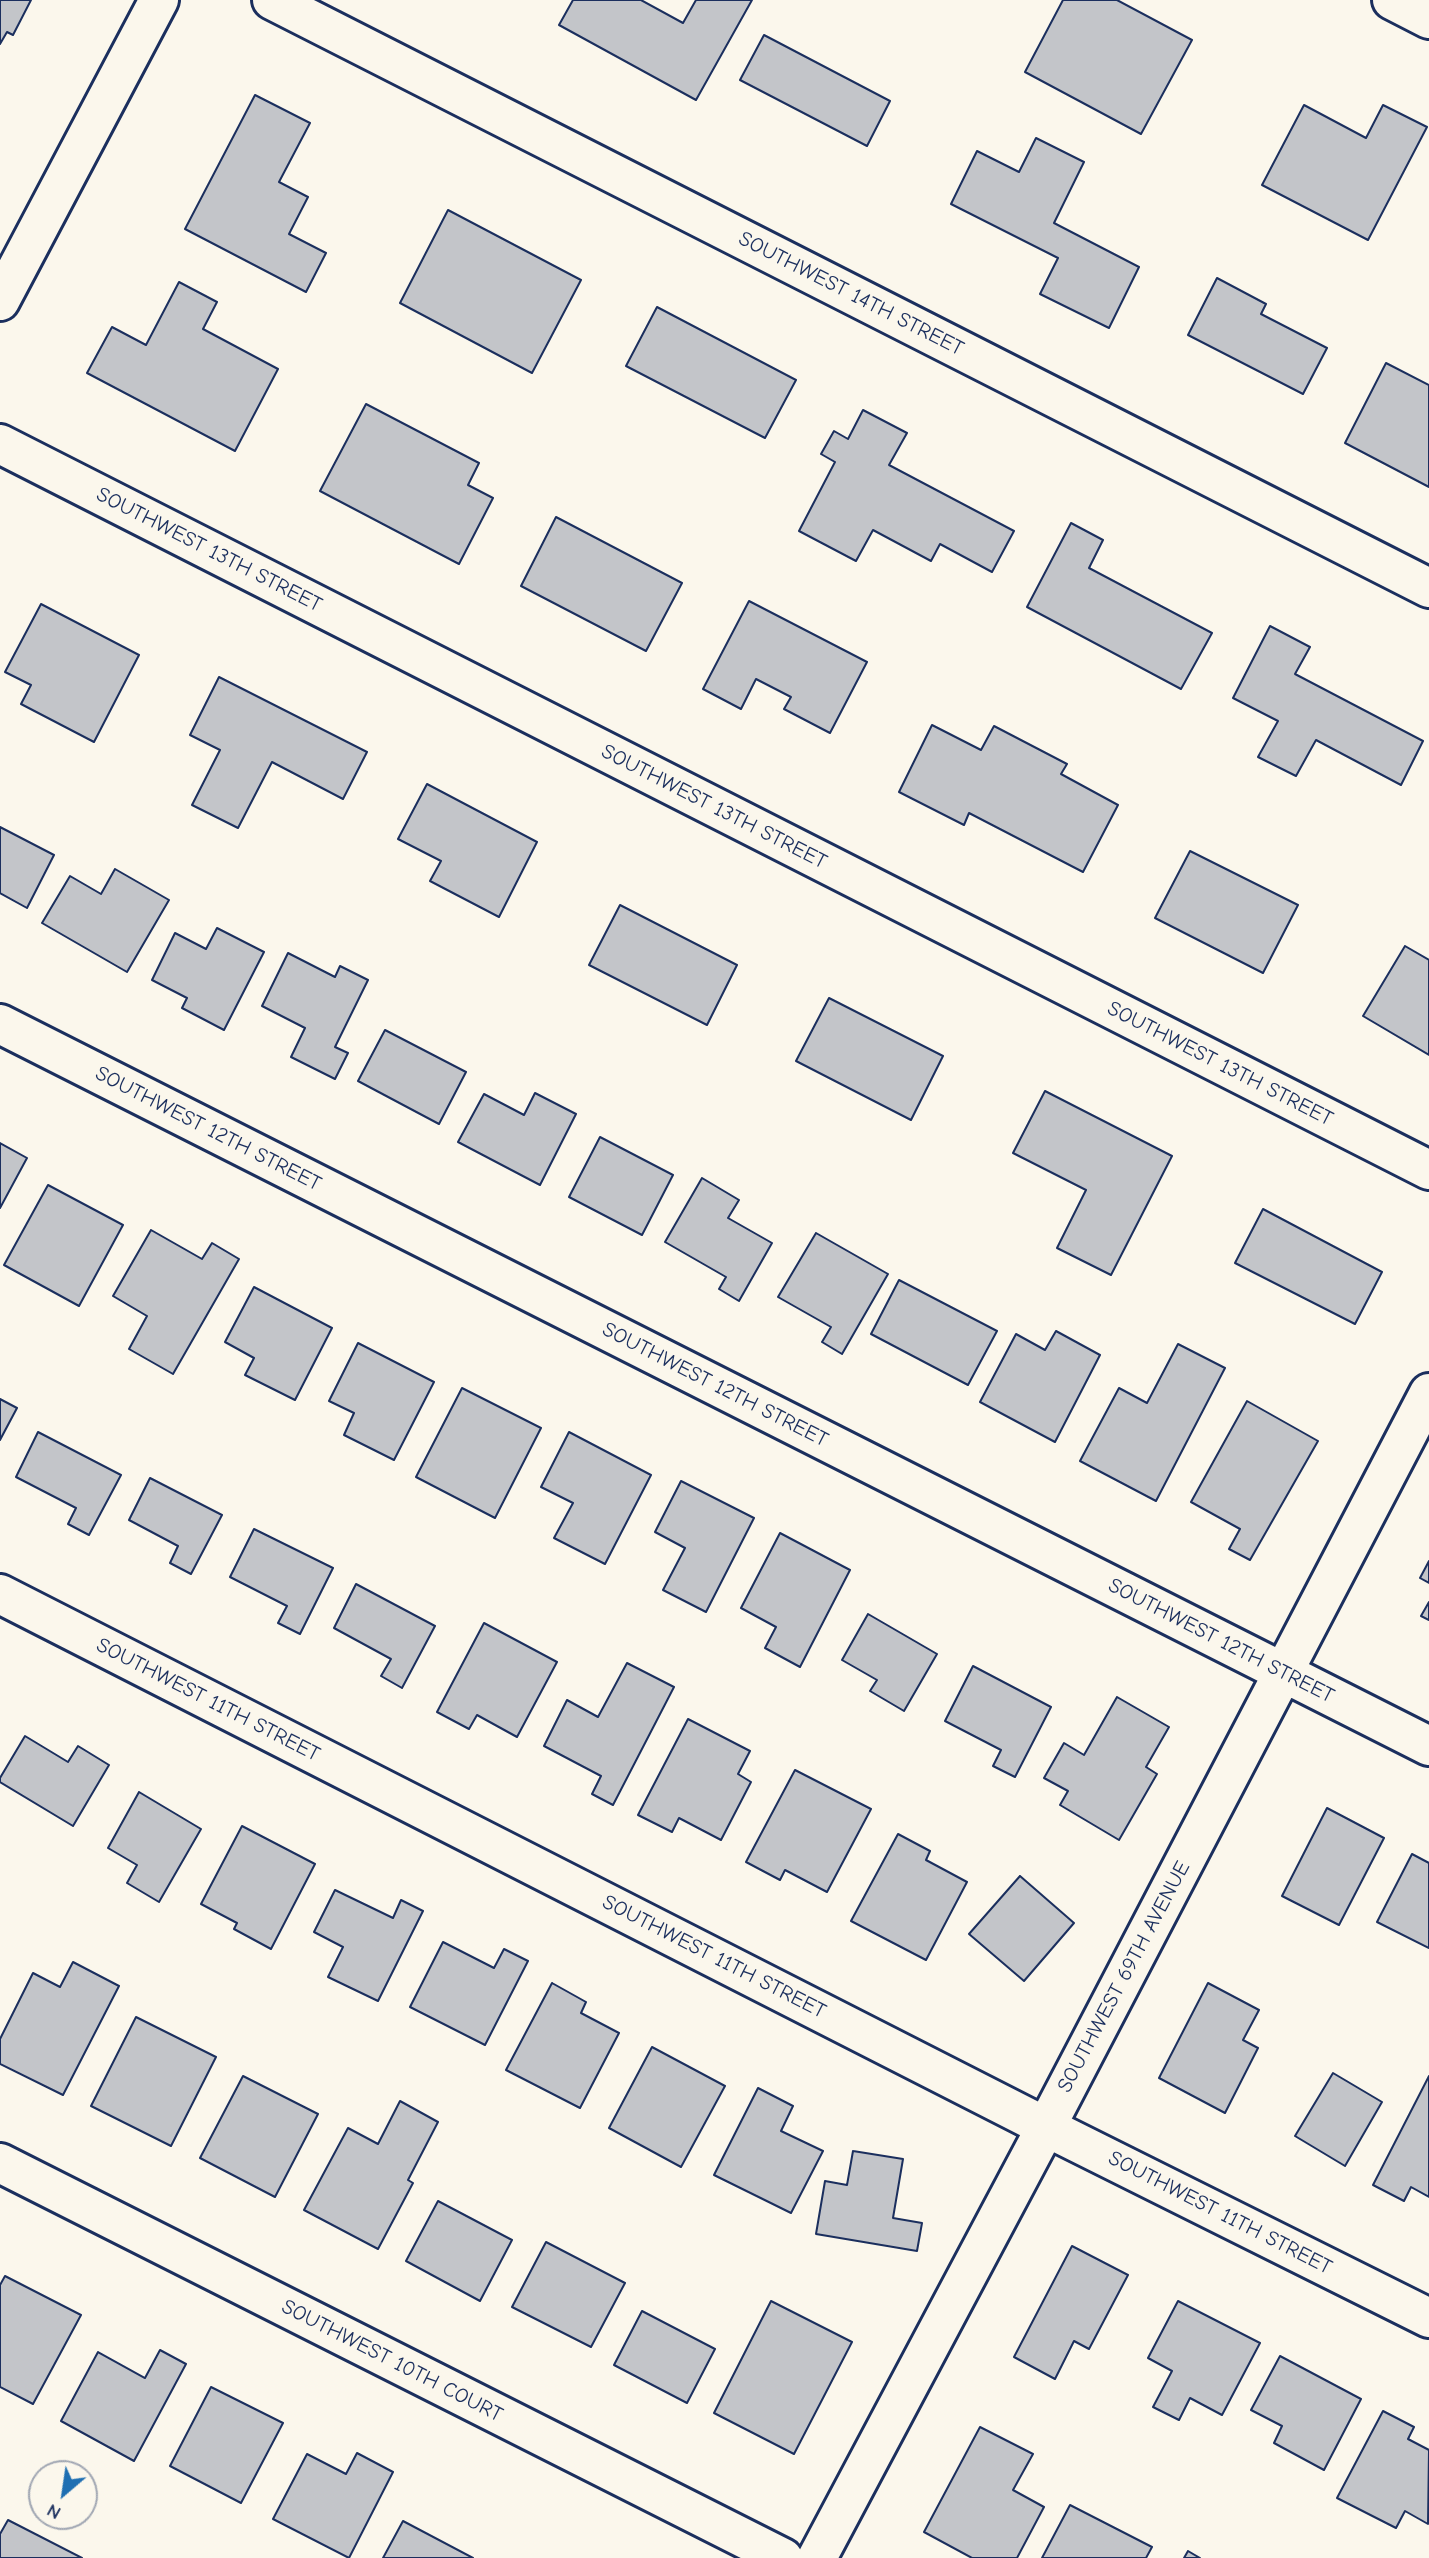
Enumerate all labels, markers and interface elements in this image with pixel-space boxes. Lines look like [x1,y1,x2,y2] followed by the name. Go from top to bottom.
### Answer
[734,226,968,362] street label: SOUTHWEST 14TH STREET
[92,482,326,618] street label: SOUTHWEST 13TH STREET
[597,739,831,875] street label: SOUTHWEST 13TH STREET
[1103,996,1337,1132] street label: SOUTHWEST 13TH STREET
[91,1061,325,1197] street label: SOUTHWEST 12TH STREET
[598,1317,832,1453] street label: SOUTHWEST 12TH STREET
[1104,1573,1338,1709] street label: SOUTHWEST 12TH STREET
[92,1633,324,1767] street label: SOUTHWEST 11TH STREET
[1052,1857,1196,2097] street label: SOUTHWEST 69TH AVENUE
[598,1890,830,2024] street label: SOUTHWEST 11TH STREET
[1104,2146,1336,2280] street label: SOUTHWEST 11TH STREET
[277,2294,507,2428] street label: SOUTHWEST 10TH COURT
[28,2460,98,2530] north arrow
[43,2499,65,2524] text: N

